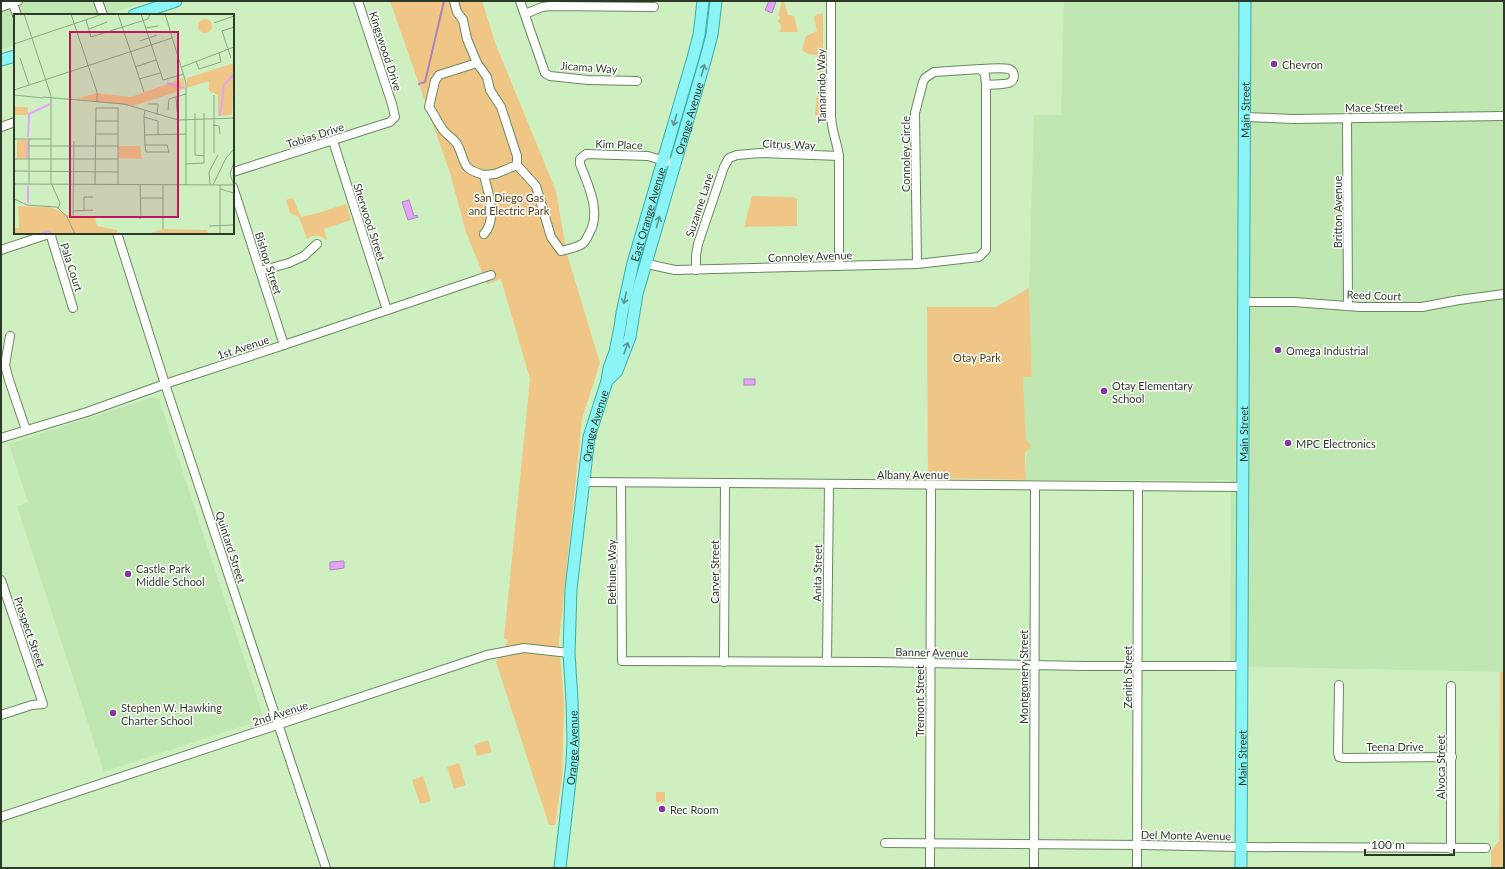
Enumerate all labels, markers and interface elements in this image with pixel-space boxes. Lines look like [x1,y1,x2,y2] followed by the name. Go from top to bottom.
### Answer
[367,10,405,93] street label: Kingswood Drive
[14,14,234,234] inset map
[814,48,828,124] street label: Tamarindo Way
[1282,58,1323,71] place label: Chevron
[560,59,618,75] street label: Jicama Way
[1269,59,1279,69] marker: Chevron
[700,64,707,77] one-way arrow
[672,80,705,156] street label: Orange Avenue
[1238,82,1251,138] street label: Main Street
[1345,100,1403,114] street label: Mace Street
[671,114,678,127] one-way arrow
[899,116,912,192] street label: Connoley Circle
[285,120,345,150] street label: Tobias Drive
[595,137,643,151] street label: Kim Place
[762,137,816,151] street label: Citrus Way
[627,165,667,263] street label: East Orange Avenue
[683,171,715,239] street label: Suzanne Lane
[1331,176,1344,248] street label: Britton Avenue
[351,182,389,262] street label: Sherwood Street
[469,191,550,217] park label: San Diego Gas and Electric Park
[655,216,662,229] one-way arrow
[253,230,285,296] street label: Bishop Street
[58,241,86,293] street label: Pala Court
[768,248,853,264] street label: Connoley Avenue
[1346,288,1402,302] street label: Reed Court
[621,291,628,304] one-way arrow
[215,332,271,362] street label: 1st Avenue
[623,341,630,354] one-way arrow
[1286,344,1368,357] place label: Omega Industrial
[1273,345,1283,355] marker: Omega Industrial
[953,351,1001,364] park label: Otay Park
[1112,379,1193,405] place label: Otay Elementary School
[1099,386,1109,396] marker: Otay Elementary School
[580,388,610,463] street label: Orange Avenue
[1236,406,1250,462] street label: Main Street
[1296,437,1376,450] place label: MPC Electronics
[1283,438,1293,448] marker: MPC Electronics
[877,468,949,481] street label: Albany Avenue
[213,509,249,585] street label: Quintard Street
[605,539,618,605] street label: Bethune Way
[708,540,721,604] street label: Carver Street
[810,544,824,602] street label: Anita Street
[136,562,205,588] place label: Castle Park Middle School
[123,569,133,579] marker: Castle Park Middle School
[12,595,48,669] street label: Prospect Street
[1017,630,1030,724] street label: Montgomery Street
[895,645,969,659] street label: Banner Avenue
[1121,646,1134,708] street label: Zenith Street
[913,665,926,737] street label: Tremont Street
[251,698,310,728] street label: 2nd Avenue
[121,701,222,727] place label: Stephen W. Hawking Charter School
[108,708,118,718] marker: Stephen W. Hawking Charter School
[563,710,580,786] street label: Orange Avenue
[1235,730,1248,786] street label: Main Street
[1434,735,1447,799] street label: Alvoca Street
[1366,740,1424,753] street label: Teena Drive
[670,803,718,816] place label: Rec Room
[657,804,667,814] marker: Rec Room
[1141,828,1232,842] street label: Del Monte Avenue
[1365,831,1454,857] scale bar
[1371,837,1405,852] text: 100 m

